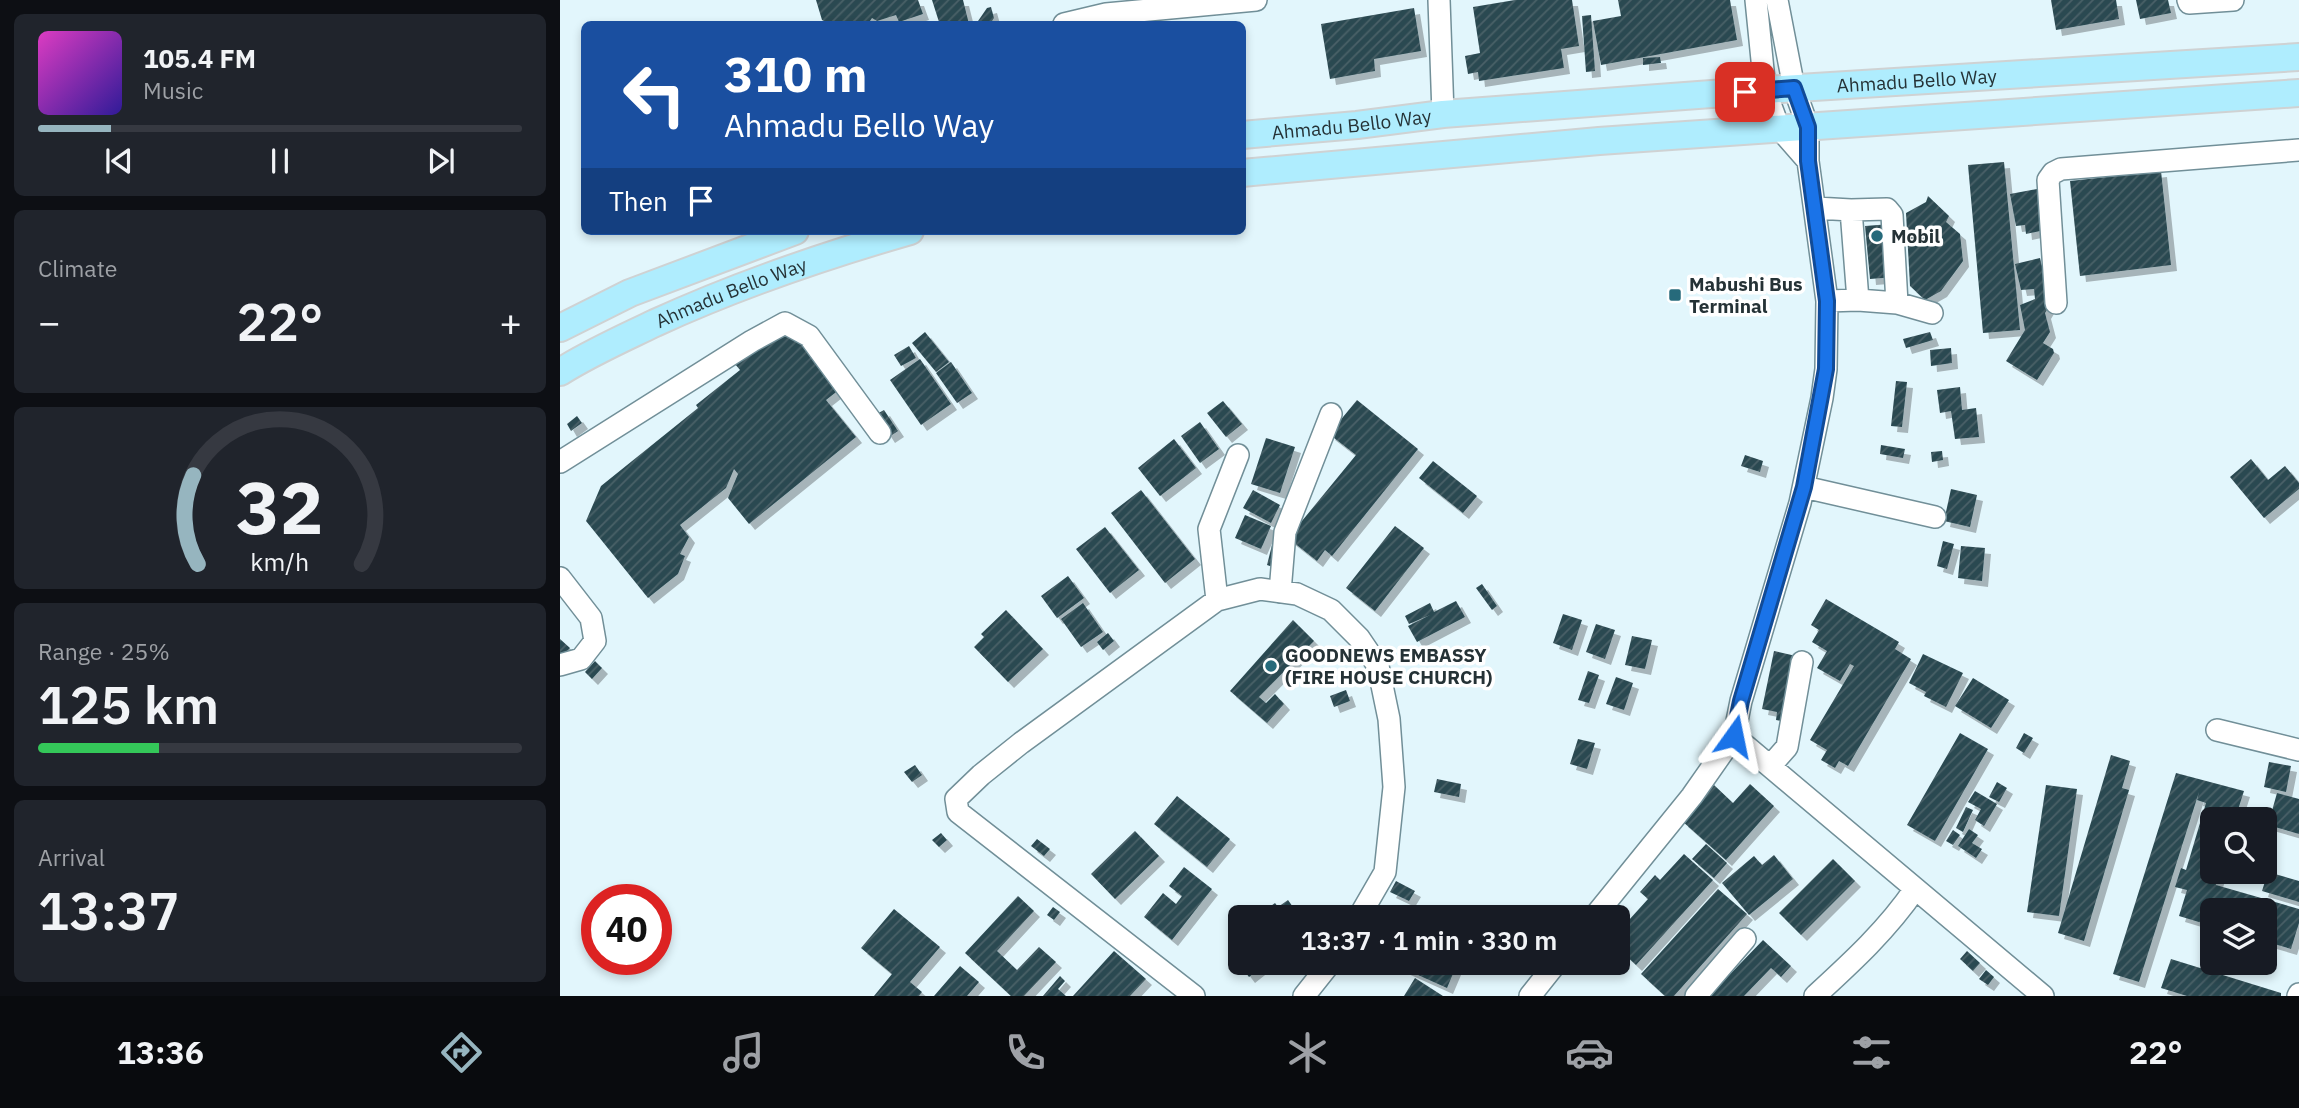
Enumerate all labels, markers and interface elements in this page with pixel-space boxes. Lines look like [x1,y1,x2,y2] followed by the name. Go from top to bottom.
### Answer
[143,41,256,75] text: 105.4 FM
[724,42,868,105] text: 310 m
[609,49,700,140] icon: left
[1715,62,1775,122] pin
[1836,64,1998,98] street label: Ahmadu Bello Way
[1726,73,1764,111] icon: arrive
[143,75,203,105] text: Music
[724,104,994,146] text: Ahmadu Bello Way
[1271,104,1433,144] street label: Ahmadu Bello Way
[100,142,138,180] icon: previous
[261,142,299,180] icon: pause
[422,142,460,180] icon: next
[682,182,720,220] icon: arrive
[609,184,668,218] text: Then
[1891,224,1940,248] place label: Mobil
[1869,228,1885,244] marker: Mobil
[652,252,810,333] street label: Ahmadu Bello Way
[38,253,117,283] text: Climate
[1689,272,1803,318] place label: Mabushi Bus Terminal
[1667,287,1683,303] marker: Mabushi Bus Terminal
[237,288,323,355] text: 22°
[38,297,61,346] text: −
[499,297,522,346] text: +
[236,459,324,554] text: 32
[251,545,309,578] text: km/h
[38,636,170,666] text: Range · 25%
[1285,643,1492,689] place label: GOODNEWS EMBASSY (FIRE HOUSE CHURCH)
[1263,658,1279,674] marker: GOODNEWS EMBASSY (FIRE HOUSE CHURCH)
[38,671,219,738] text: 125 km
[1697,699,1771,773] position arrow
[2200,807,2277,975] map controls
[2200,807,2277,884] button: search
[38,842,105,872] text: Arrival
[38,877,179,944] text: 13:37
[581,884,672,975] speed limit sign: 40
[2200,898,2277,975] button: layers
[1301,923,1557,957] text: 13:37 · 1 min · 330 m
[437,1028,486,1077] icon: directions
[719,1028,768,1077] icon: music
[1001,1028,1050,1077] icon: phone
[1283,1028,1332,1077] icon: climate
[1565,1028,1614,1077] icon: car
[1847,1028,1896,1077] icon: filters
[117,1031,204,1073] text: 13:36
[2129,1031,2182,1073] text: 22°

